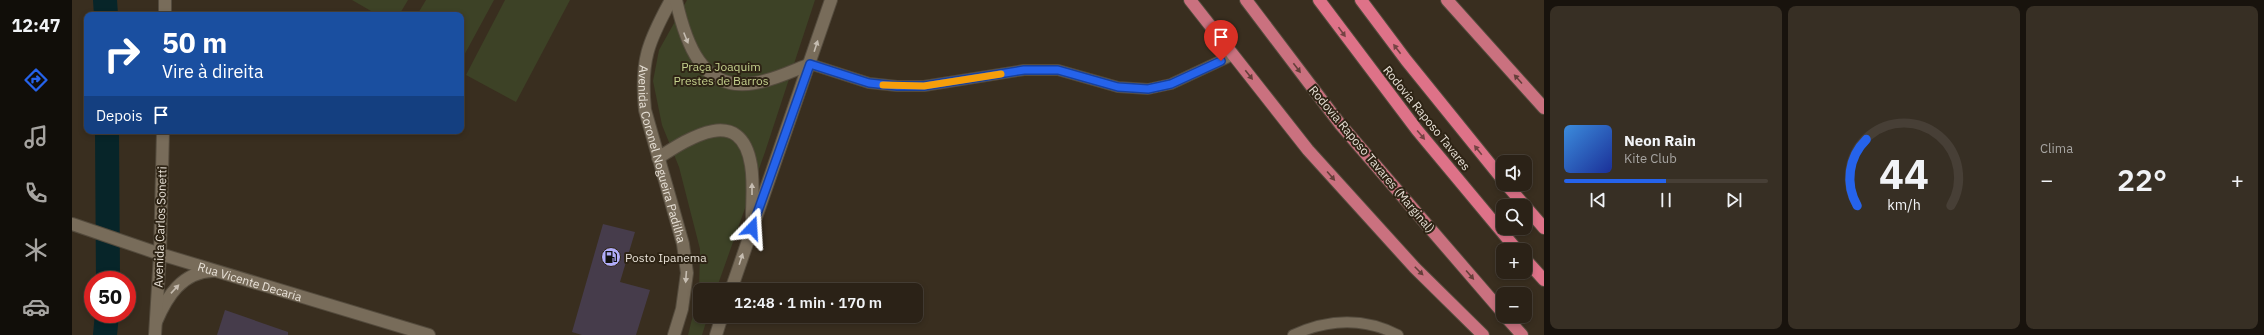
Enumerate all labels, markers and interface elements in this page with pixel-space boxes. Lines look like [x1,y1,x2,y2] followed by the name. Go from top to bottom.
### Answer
[11,14,61,37] text: 12:47
[1204,20,1238,61] pin
[162,24,227,61] text: 50 m
[1210,26,1232,48] icon: arrive
[1337,26,1346,37] one-way arrow
[96,28,148,80] icon: right
[683,32,689,44] one-way arrow
[813,39,819,51] one-way arrow
[1393,43,1401,54] one-way arrow
[673,59,769,88] park label: Praça Joaquim Prestes de Barros
[162,60,264,83] text: Vire à direita
[1293,63,1301,74] one-way arrow
[1380,63,1474,173] street label: Rodovia Raposo Tavares
[636,64,690,245] street label: Avenida Coronel Nogueira Padilha
[22,66,50,94] icon: directions
[1244,69,1253,80] one-way arrow
[1514,74,1523,83] one-way arrow
[1306,82,1438,236] street label: Rodovia Raposo Tavares (Marginal)
[150,104,172,126] icon: arrive
[96,106,142,125] text: Depois
[22,123,50,151] icon: music
[1416,129,1425,140] one-way arrow
[1624,131,1696,150] text: Neon Rain
[2040,140,2073,157] text: Clima
[1474,145,1483,156] one-way arrow
[1879,145,1929,199] text: 44
[1624,150,1677,167] text: Kite Club
[1496,155,1532,323] map controls
[1496,155,1532,191] button: sound
[2117,160,2167,199] text: 22°
[2040,165,2053,194] text: −
[2231,165,2244,194] text: +
[150,166,170,288] street label: Avenida Carlos Sonetti
[1326,171,1335,181] one-way arrow
[22,179,50,207] icon: phone
[749,182,755,195] one-way arrow
[1587,189,1609,211] icon: previous
[1655,189,1677,211] icon: pause
[1723,189,1745,211] icon: next
[1887,194,1921,213] text: km/h
[1496,199,1532,235] button: search
[731,207,773,249] position arrow
[22,236,50,264] icon: climate
[1496,243,1532,279] button: +
[600,246,622,268] fuel station icon: Posto Ipanema
[625,250,707,265] place label: Posto Ipanema
[739,252,745,264] one-way arrow
[196,258,304,304] street label: Rua Vicente Decaria
[1414,267,1424,276] one-way arrow
[1466,270,1475,281] one-way arrow
[84,271,136,323] speed limit sign: 50
[682,271,689,283] one-way arrow
[170,284,180,294] one-way arrow
[1496,287,1532,323] button: −
[22,293,50,321] icon: car
[734,293,882,312] text: 12:48 · 1 min · 170 m

